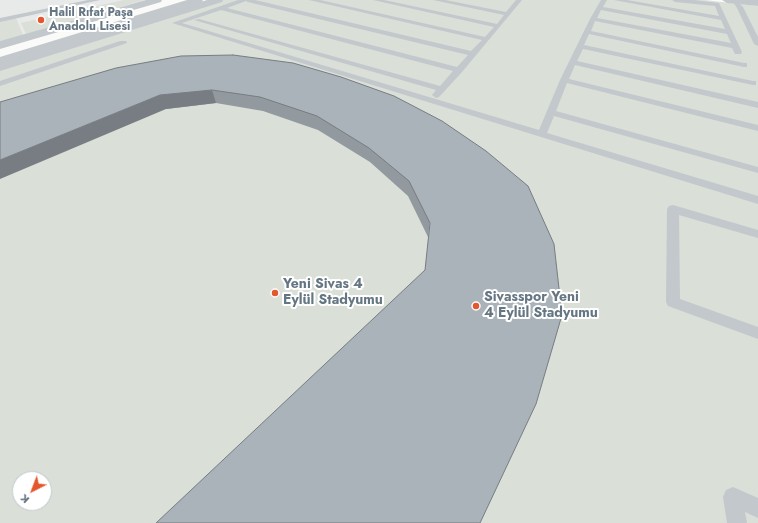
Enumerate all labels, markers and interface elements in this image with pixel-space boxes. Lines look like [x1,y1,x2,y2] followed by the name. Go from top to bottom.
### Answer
[49,6,133,34] place label: Halil Rıfat Paşa Anadolu Lisesi
[36,15,46,25] marker: Halil Rıfat Paşa Anadolu Lisesi
[283,277,383,310] place label: Yeni Sivas 4 Eylül Stadyumu
[270,288,280,298] marker: Yeni Sivas 4 Eylül Stadyumu
[484,290,598,322] place label: Sivasspor Yeni 4 Eylül Stadyumu
[471,301,481,311] marker: Sivasspor Yeni 4 Eylül Stadyumu
[12,471,52,511] north arrow
[16,491,33,508] text: K

